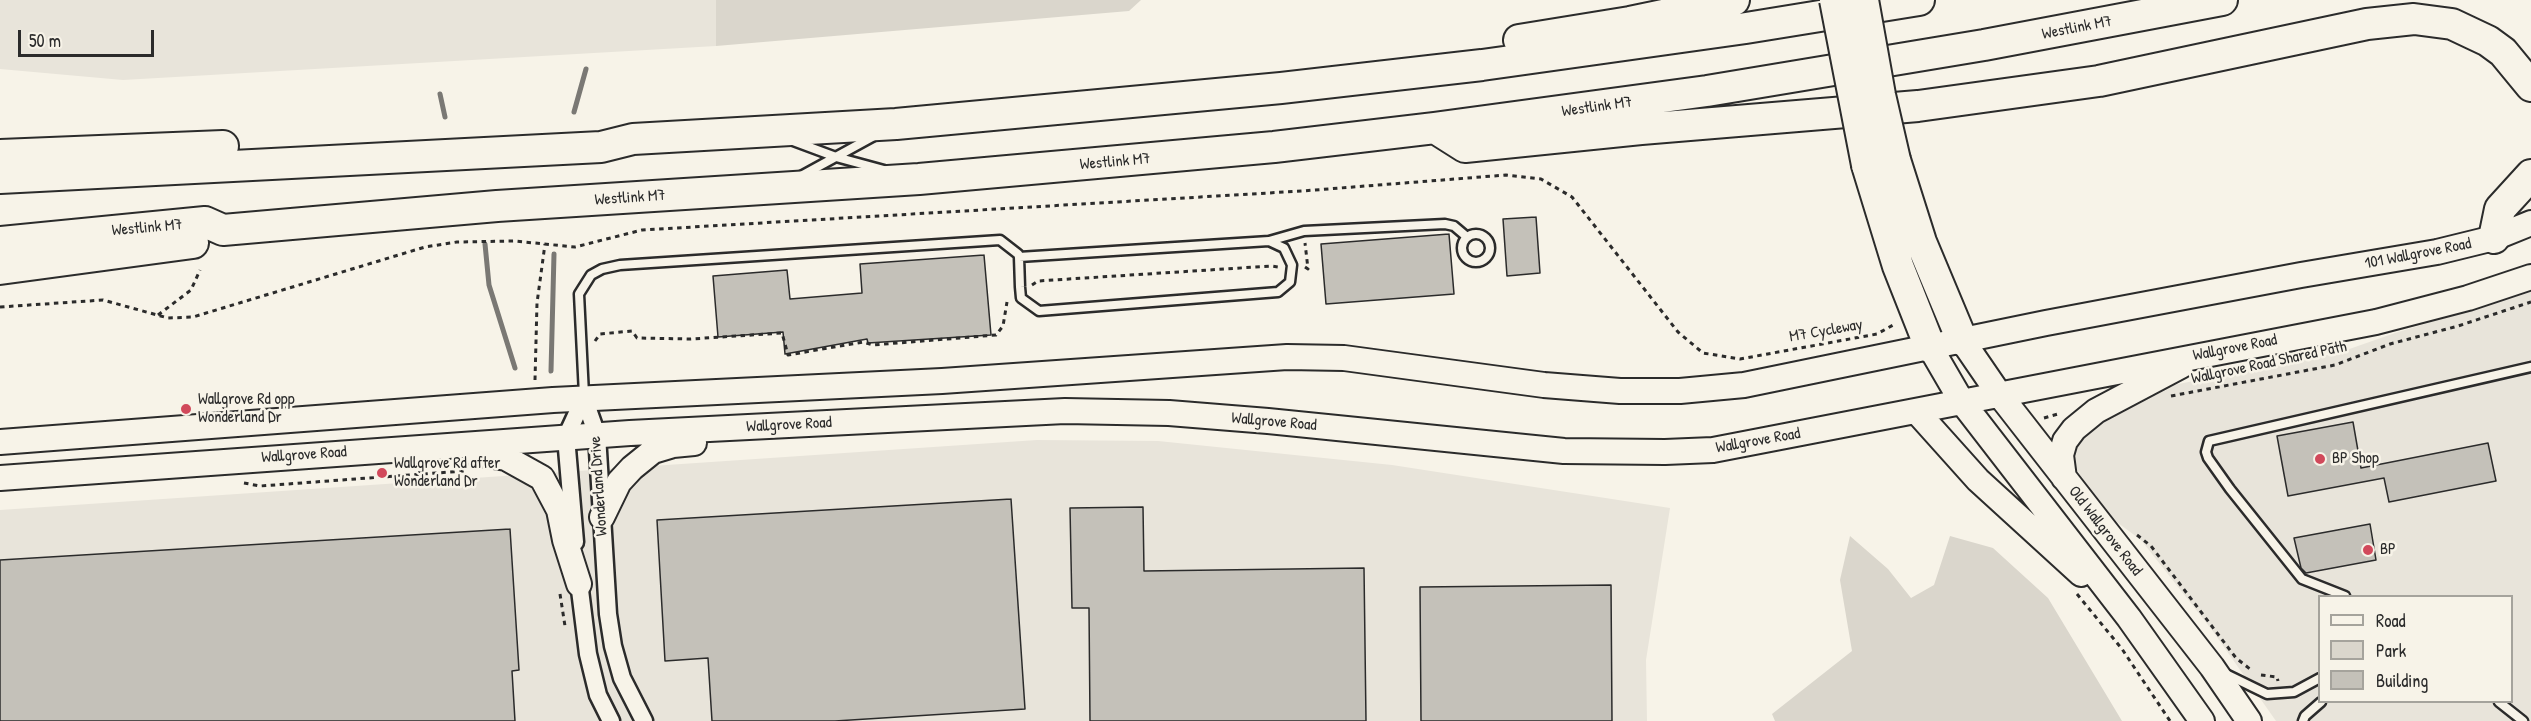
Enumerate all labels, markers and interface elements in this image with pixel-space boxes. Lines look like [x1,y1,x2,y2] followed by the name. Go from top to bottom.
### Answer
[2040,12,2114,44] street label: Westlink M7
[21,18,158,56] scale bar
[29,28,61,53] text: 50 m
[1561,93,1633,121] street label: Westlink M7
[1079,149,1151,175] street label: Westlink M7
[594,186,666,210] street label: Westlink M7
[111,215,183,241] street label: Westlink M7
[2363,234,2473,274] street label: 101 Wallgrove Road
[1788,315,1864,347] street label: M7 Cycleway
[2191,330,2279,366] street label: Wallgrove Road
[2190,337,2348,389] street label: Wallgrove Road Shared Path
[198,390,295,428] place label: Wallgrove Rd opp Wonderland Dr
[179,402,193,416] marker: Wallgrove Rd opp Wonderland Dr
[1231,409,1317,435] street label: Wallgrove Road
[746,413,832,437] street label: Wallgrove Road
[1714,424,1802,458] street label: Wallgrove Road
[586,435,612,537] street label: Wonderland Drive
[261,442,347,468] street label: Wallgrove Road
[2332,449,2379,469] place label: BP Shop
[2313,452,2327,466] marker: BP Shop
[394,454,500,492] place label: Wallgrove Rd after Wonderland Dr
[375,466,389,480] marker: Wallgrove Rd after Wonderland Dr
[2064,482,2146,580] street label: Old Wallgrove Road
[2380,540,2396,560] place label: BP
[2361,543,2375,557] marker: BP
[2318,595,2513,703] legend
[2376,608,2406,633] text: Road
[2376,638,2406,663] text: Park
[2376,668,2428,693] text: Building

